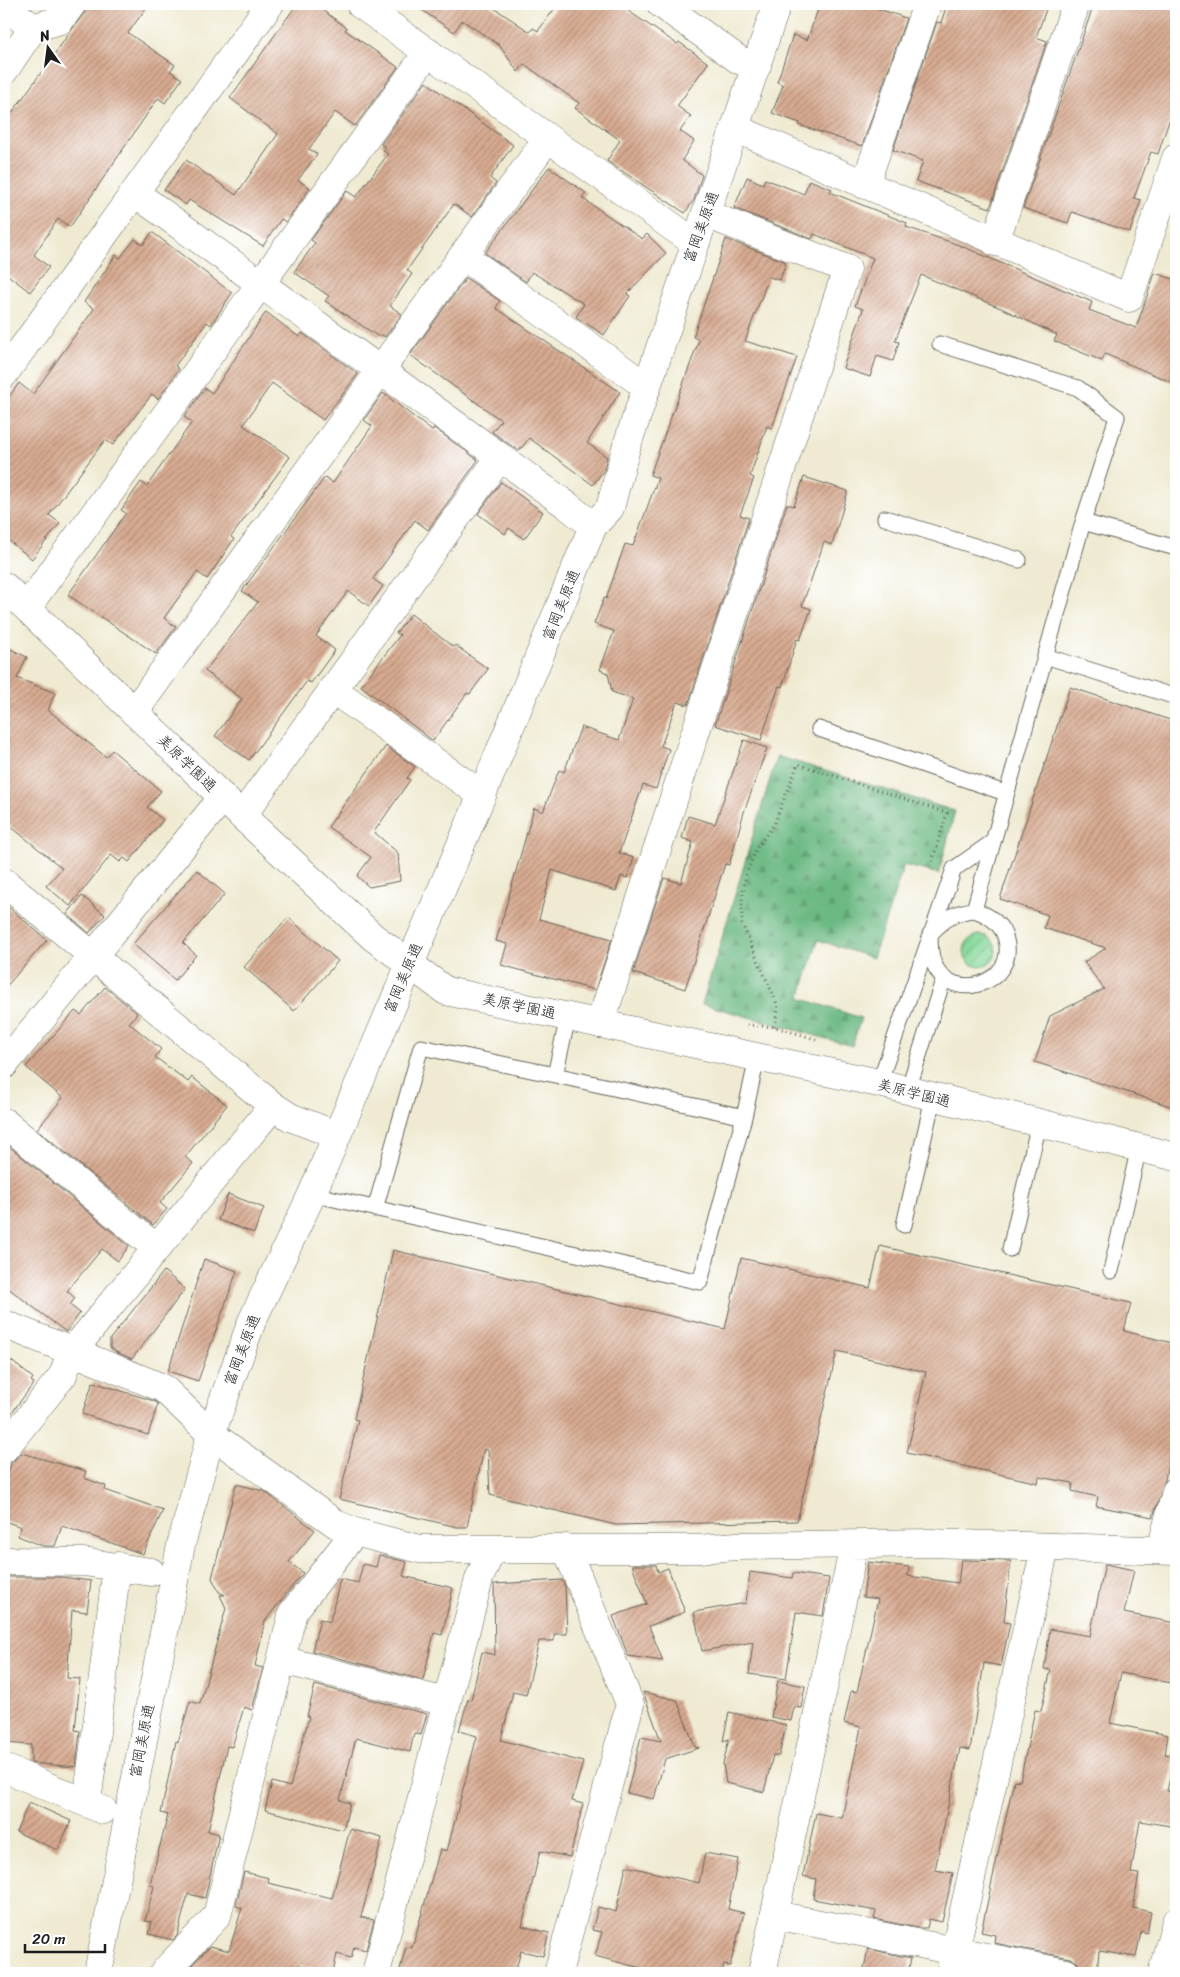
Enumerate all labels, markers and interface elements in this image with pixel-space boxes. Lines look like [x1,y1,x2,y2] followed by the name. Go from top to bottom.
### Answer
[22,22,72,72] north arrow
[36,22,53,49] text: N
[676,187,726,267] street label: 富岡美原通
[535,565,587,645] street label: 富岡美原通
[151,728,223,798] street label: 美原学園通
[376,938,430,1018] street label: 富岡美原通
[480,985,558,1027] street label: 美原学園通
[874,1071,954,1115] street label: 美原学園通
[216,1310,268,1390] street label: 富岡美原通
[122,1702,162,1780] street label: 富岡美原通
[25,1922,105,1954] scale bar
[32,1926,66,1952] text: 20 m

